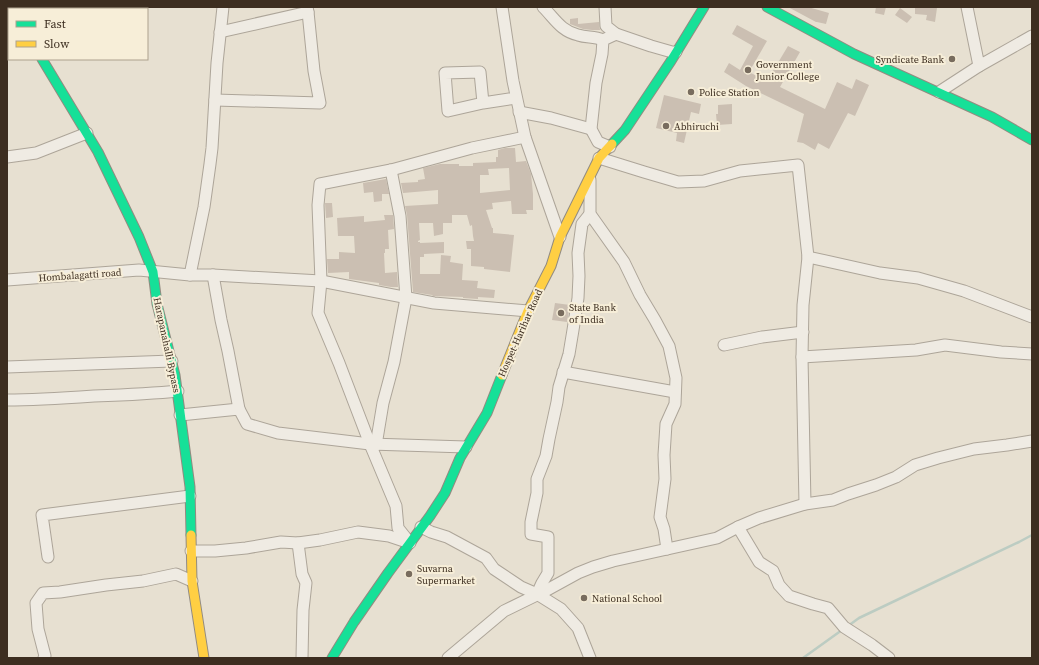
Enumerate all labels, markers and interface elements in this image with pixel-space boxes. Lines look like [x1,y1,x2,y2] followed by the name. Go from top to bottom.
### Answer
[8,8,148,60] legend
[44,16,66,32] text: Fast
[44,36,70,52] text: Slow
[876,53,945,66] place label: Syndicate Bank
[947,54,957,64] marker: Syndicate Bank
[755,58,819,83] place label: Government Junior College
[743,65,753,75] marker: Government Junior College
[699,86,760,99] place label: Police Station
[686,87,696,97] marker: Police Station
[674,120,719,133] place label: Abhiruchi
[661,121,671,131] marker: Abhiruchi
[38,266,122,284] street label: Hombalagatti road
[495,287,545,379] street label: Hospet-Harihar Road
[151,296,183,394] street label: Harapanahalli Bypass
[569,301,616,326] place label: State Bank of India
[556,308,566,318] marker: State Bank of India
[417,562,475,587] place label: Suvarna Supermarket
[404,569,414,579] marker: Suvarna Supermarket
[592,592,662,605] place label: National School
[579,593,589,603] marker: National School

